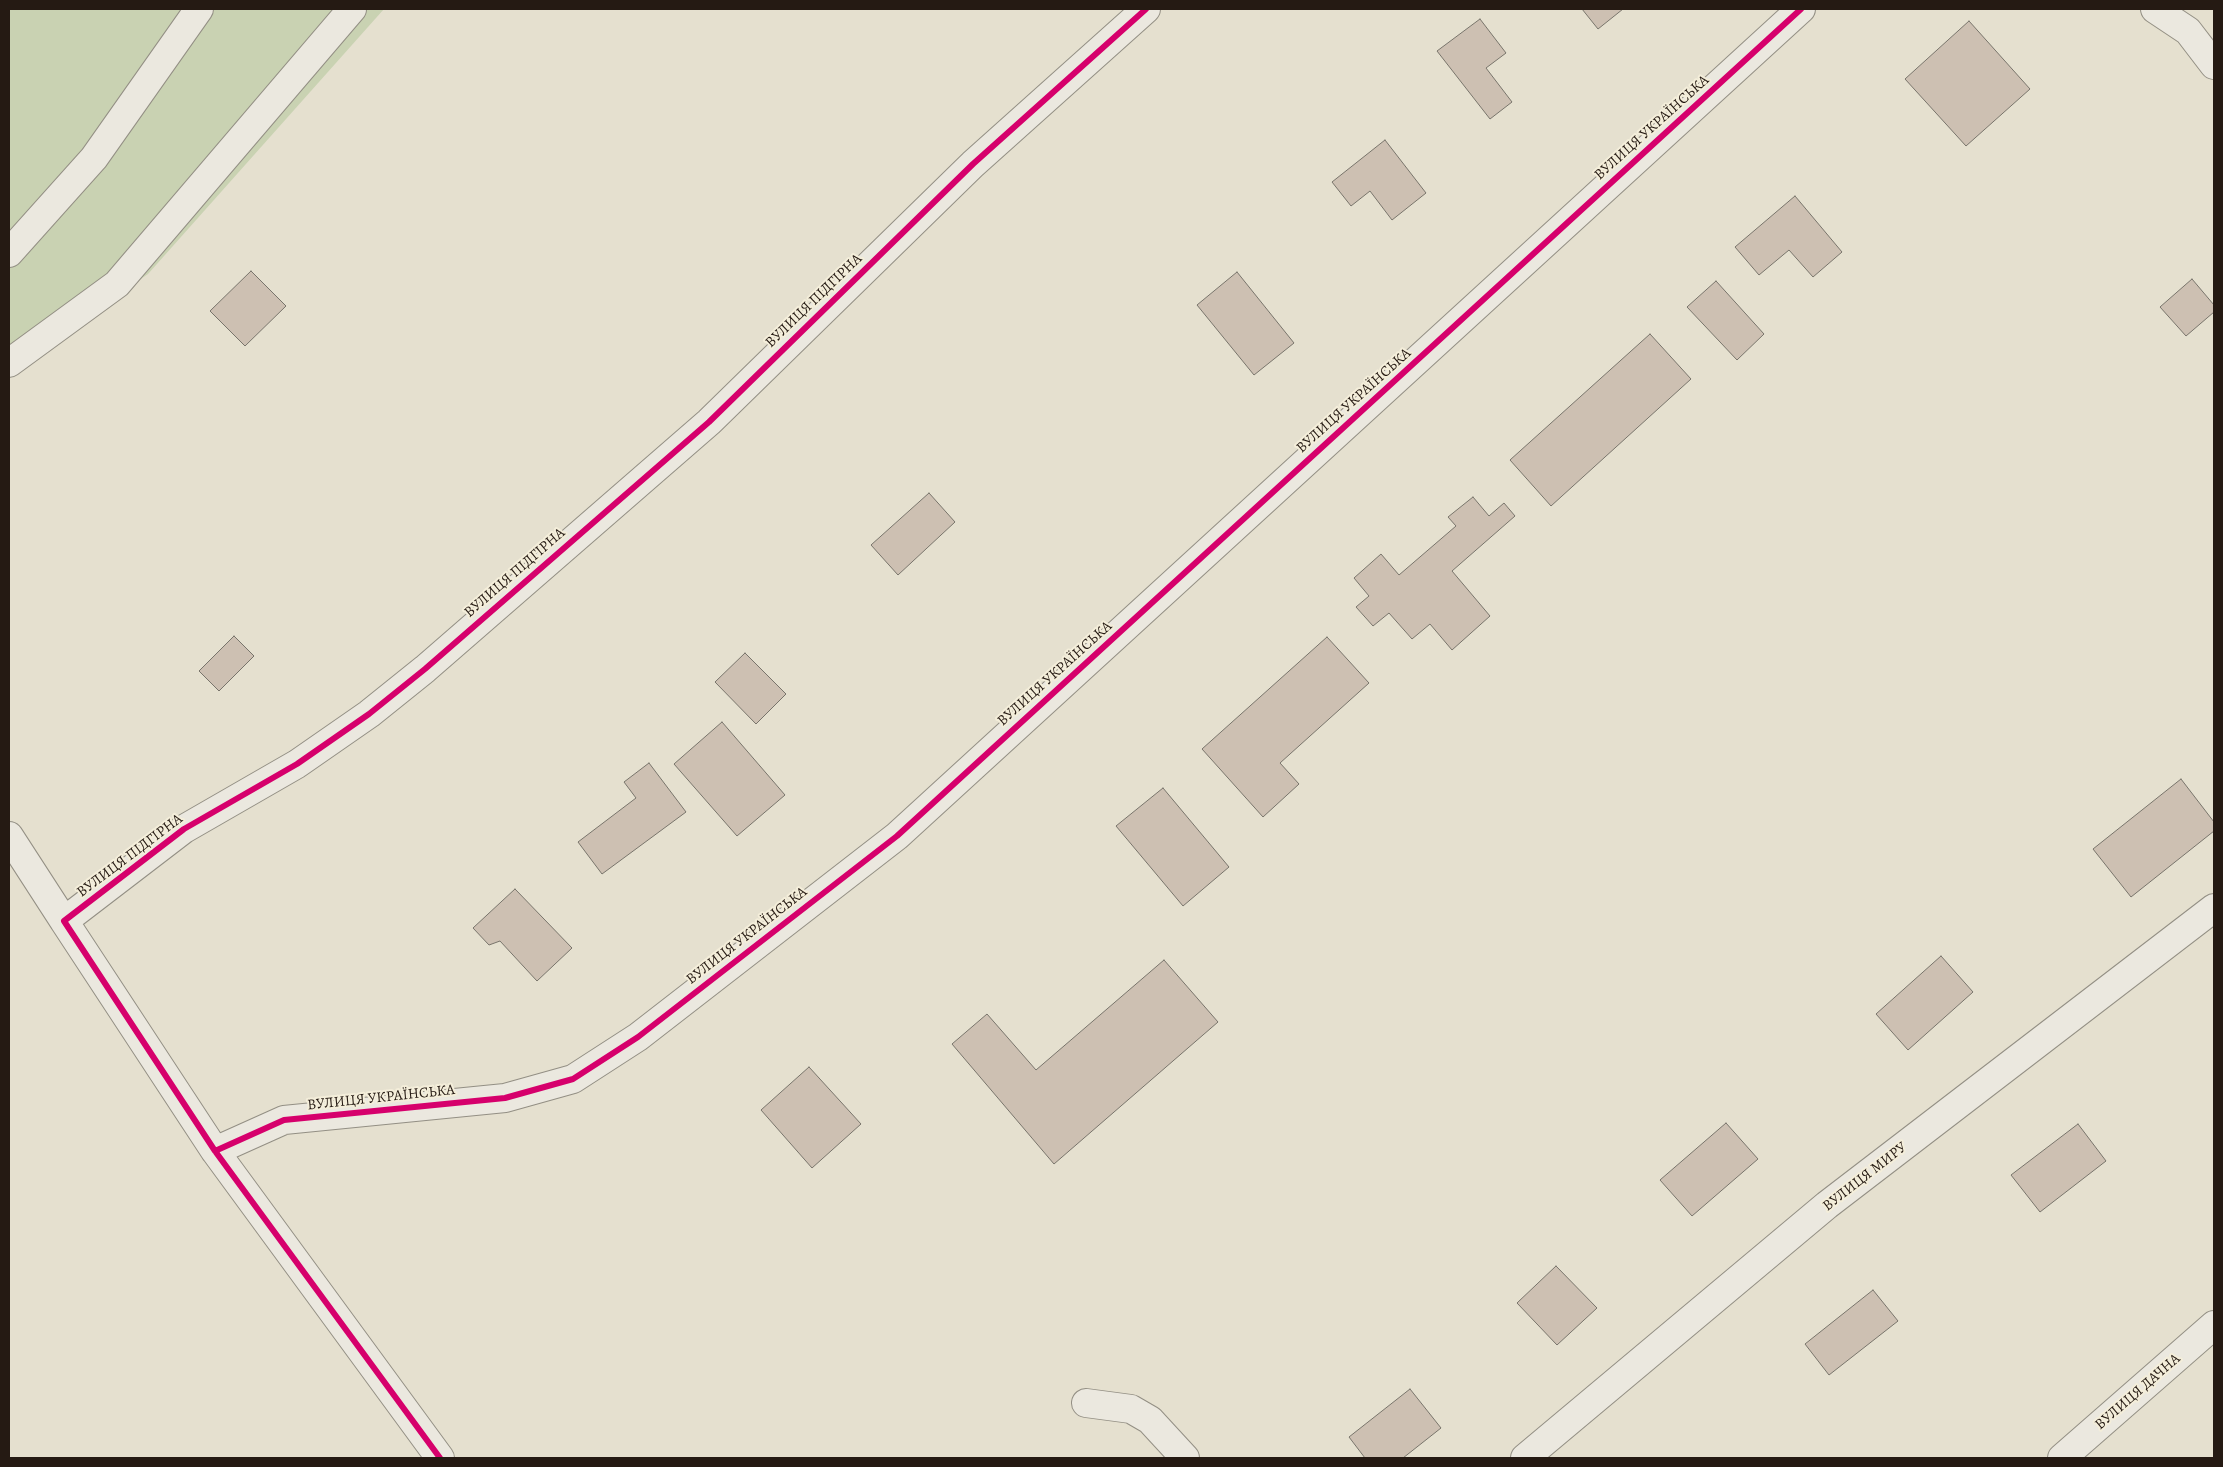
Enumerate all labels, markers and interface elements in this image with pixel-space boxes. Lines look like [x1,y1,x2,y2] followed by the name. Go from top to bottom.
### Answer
[1591,72,1713,184] street label: ВУЛИЦЯ УКРАЇНСЬКА
[762,250,866,352] street label: ВУЛИЦЯ ПІДГІРНА
[1293,345,1415,457] street label: ВУЛИЦЯ УКРАЇНСЬКА
[461,524,569,622] street label: ВУЛИЦЯ ПІДГІРНА
[994,618,1116,730] street label: ВУЛИЦЯ УКРАЇНСЬКА
[74,810,186,902] street label: ВУЛИЦЯ ПІДГІРНА
[683,883,811,989] street label: ВУЛИЦЯ УКРАЇНСЬКА
[306,1081,456,1115] street label: ВУЛИЦЯ УКРАЇНСЬКА
[1819,1139,1911,1215] street label: ВУЛИЦЯ МИРУ
[2092,1350,2184,1434] street label: ВУЛИЦЯ ДАЧНА

